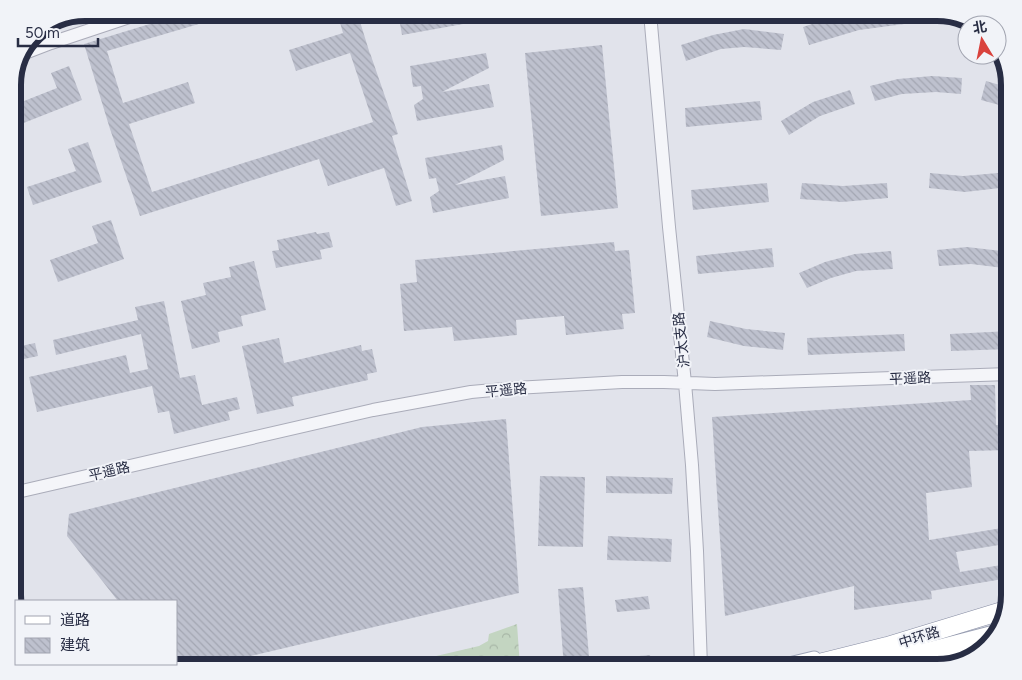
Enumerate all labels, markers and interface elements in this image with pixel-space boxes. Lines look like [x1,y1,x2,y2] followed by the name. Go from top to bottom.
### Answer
[18,15,98,47] scale bar
[957,15,1007,65] north arrow
[971,18,988,37] text: 北
[25,24,60,42] text: 50 m
[670,311,693,369] street label: 沪太支路
[889,369,931,388] street label: 平遥路
[484,380,528,401] street label: 平遥路
[87,458,131,484] street label: 平遥路
[15,600,178,665] legend
[60,611,90,629] text: 道路
[897,623,942,652] street label: 中环路
[60,636,90,654] text: 建筑

